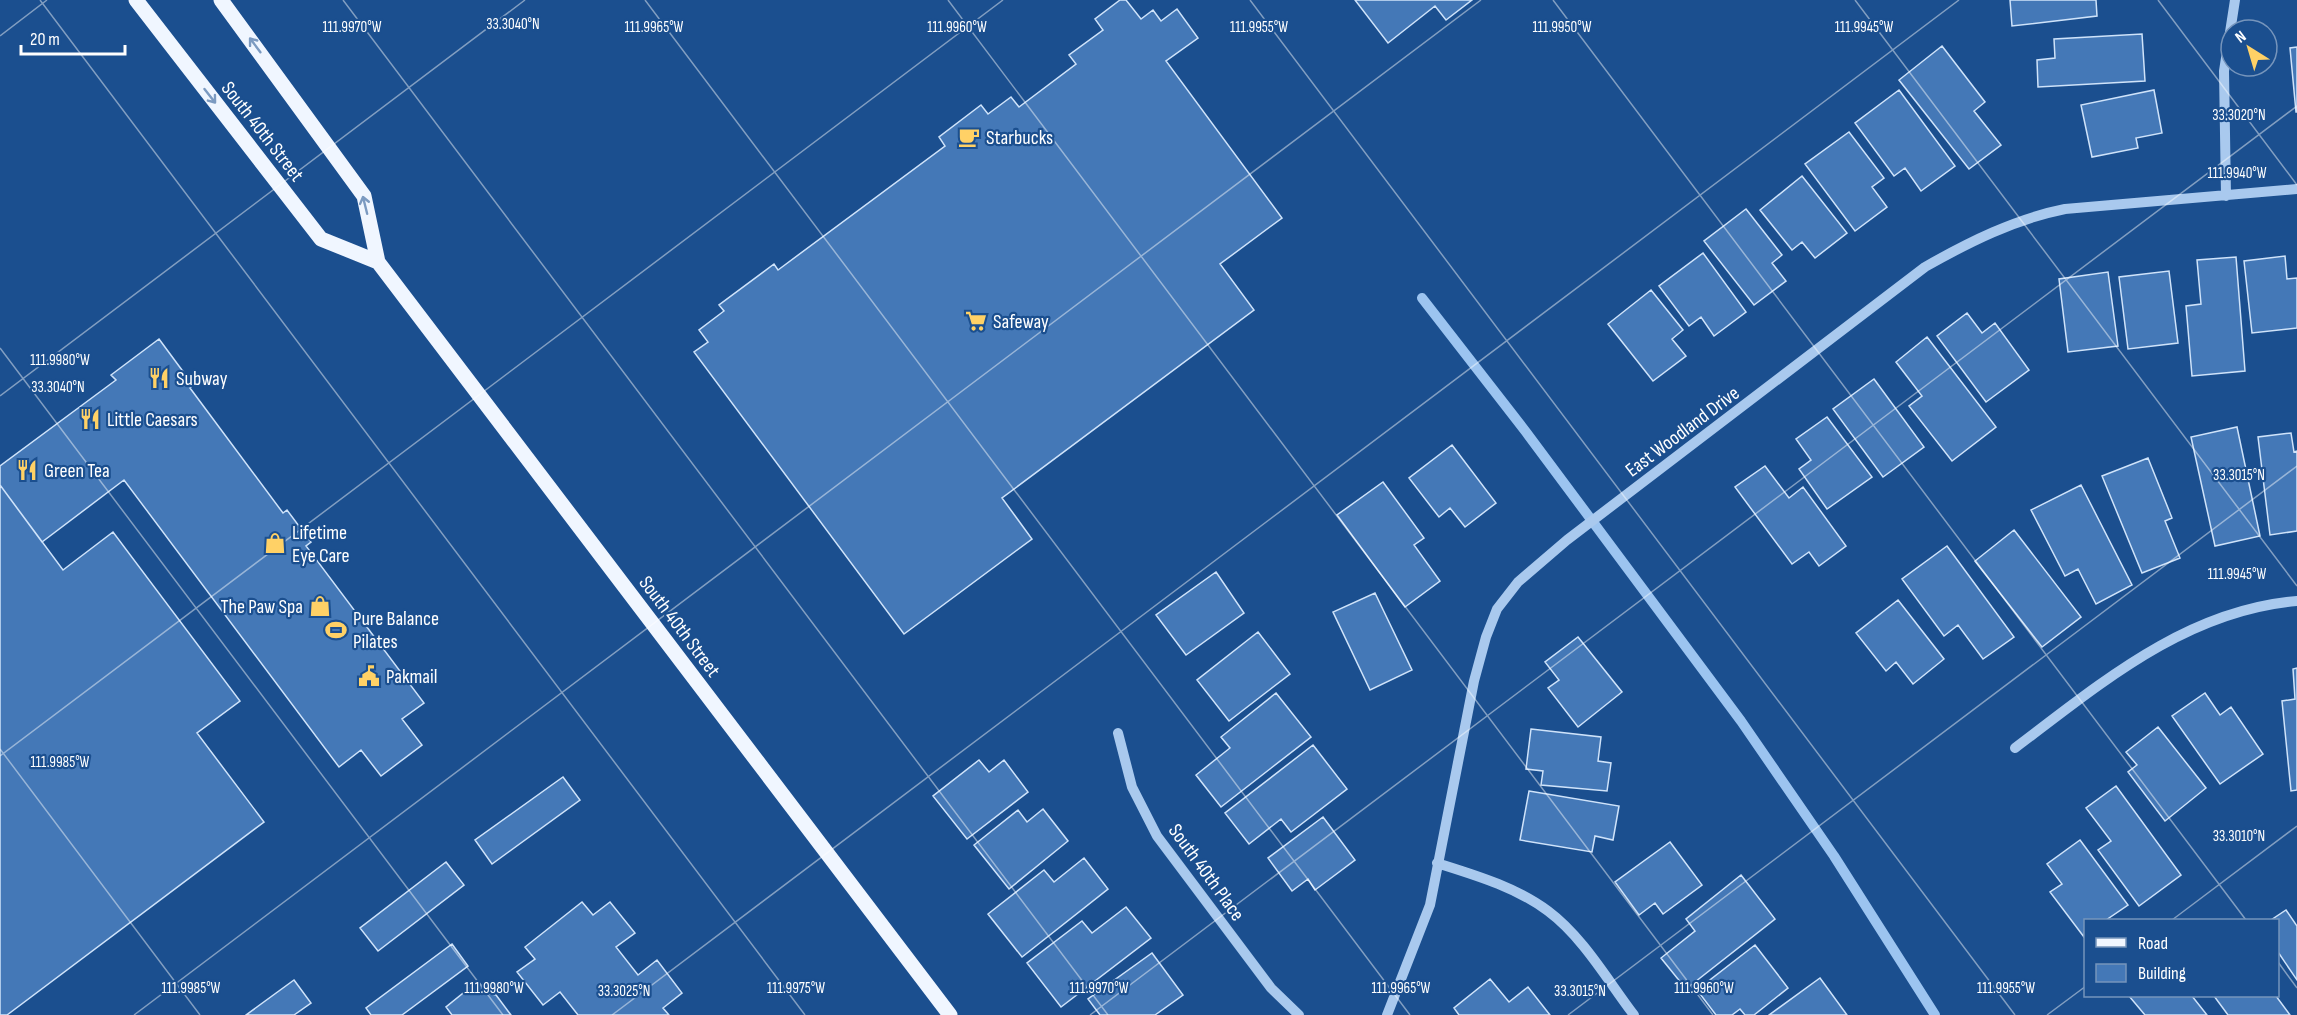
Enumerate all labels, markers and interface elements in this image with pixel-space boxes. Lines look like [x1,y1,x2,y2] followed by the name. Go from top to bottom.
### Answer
[486,15,540,34] text: 33.3040°N
[21,18,124,56] scale bar
[323,18,382,37] text: 111.9970°W
[625,18,684,37] text: 111.9965°W
[927,18,987,37] text: 111.9960°W
[1230,18,1288,37] text: 111.9955°W
[1533,18,1592,37] text: 111.9950°W
[1835,18,1893,37] text: 111.9945°W
[2219,18,2279,78] north arrow
[2232,27,2250,47] text: N
[30,29,60,50] text: 20 m
[248,37,261,53] one-way arrow
[216,77,309,186] street label: South 40th Street
[204,88,216,104] one-way arrow
[2212,106,2266,125] text: 33.3020°N
[957,125,981,149] cafe icon: Starbucks
[986,126,1053,150] place label: Starbucks
[2207,164,2267,183] text: 111.9940°W
[359,195,371,214] one-way arrow
[964,309,988,333] supermarket icon: Safeway
[993,310,1049,334] place label: Safeway
[30,351,90,370] text: 111.9980°W
[147,366,171,390] restaurant icon: Subway
[176,367,228,391] place label: Subway
[31,378,85,397] text: 33.3040°N
[1621,381,1744,482] street label: East Woodland Drive
[78,407,102,431] restaurant icon: Little Caesars
[107,408,198,432] place label: Little Caesars
[15,458,39,482] restaurant icon: Green Tea
[44,459,110,483] place label: Green Tea
[2213,466,2265,485] text: 33.3015°N
[292,521,350,568] place label: Lifetime Eye Care
[263,531,287,555] shop icon: Lifetime Eye Care
[2208,565,2266,584] text: 111.9945°W
[633,571,725,682] street label: South 40th Street
[308,594,332,618] shop icon: The Paw Spa
[221,595,303,619] place label: The Paw Spa
[353,607,439,654] place label: Pure Balance Pilates
[324,618,348,642] sports icon: Pure Balance Pilates
[357,664,381,688] public building icon: Pakmail
[386,665,438,689] place label: Pakmail
[31,753,90,772] text: 111.9985°W
[1163,819,1249,926] street label: South 40th Place
[2213,827,2265,846] text: 33.3010°N
[2084,919,2279,997] legend
[2138,933,2168,954] text: Road
[2138,963,2186,984] text: Building
[162,979,221,998] text: 111.9985°W
[464,979,524,998] text: 111.9980°W
[767,979,825,998] text: 111.9975°W
[1070,979,1129,998] text: 111.9970°W
[1372,979,1431,998] text: 111.9965°W
[1674,979,1734,998] text: 111.9960°W
[1977,979,2035,998] text: 111.9955°W
[598,982,650,1001] text: 33.3025°N
[1554,982,1606,1001] text: 33.3015°N

